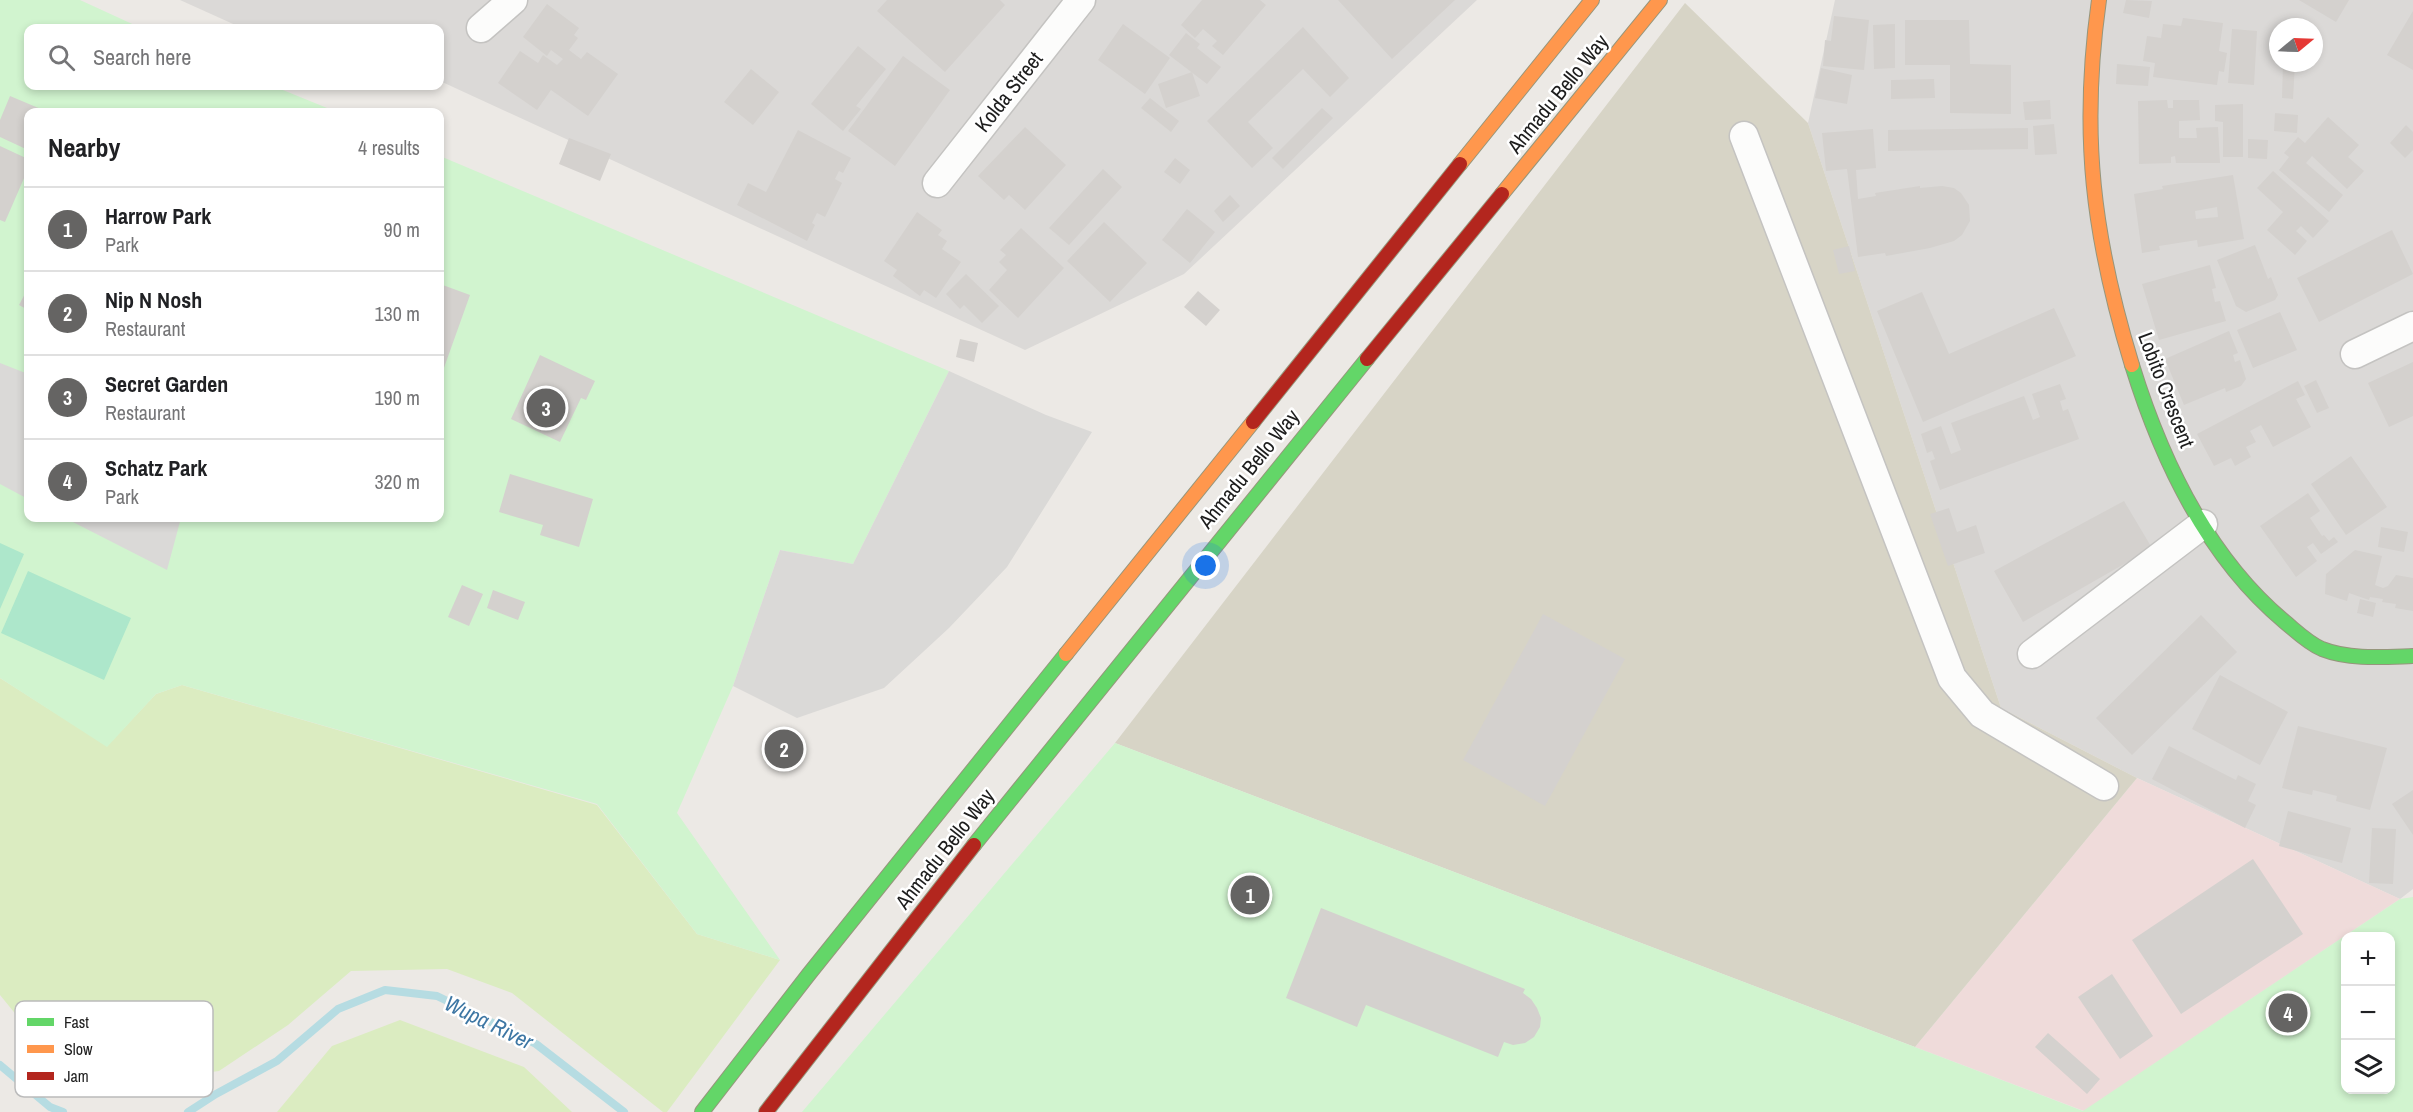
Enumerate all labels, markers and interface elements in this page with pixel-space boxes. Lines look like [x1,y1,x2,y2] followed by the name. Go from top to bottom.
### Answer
[2269,18,2323,72] north arrow
[24,24,444,90] search box
[1500,28,1615,160] street label: Ahmadu Bello Way
[45,41,78,74] icon: search
[93,42,191,72] text: Search here
[968,45,1049,138] street label: Kolda Street
[48,130,120,165] text: Nearby
[358,134,420,161] text: 4 results
[105,201,211,231] text: Harrow Park
[63,216,72,243] text: 1
[384,216,420,243] text: 90 m
[105,231,139,258] text: Park
[105,285,202,315] text: Nip N Nosh
[63,300,72,327] text: 2
[374,300,420,327] text: 130 m
[105,315,185,342] text: Restaurant
[2131,328,2202,452] street label: Lobito Crescent
[105,369,228,399] text: Secret Garden
[63,384,72,411] text: 3
[374,384,420,411] text: 190 m
[526,386,566,430] pin: 3
[105,399,185,426] text: Restaurant
[1191,403,1306,535] street label: Ahmadu Bello Way
[105,453,207,483] text: Schatz Park
[63,468,72,495] text: 4
[374,468,420,495] text: 320 m
[105,483,139,510] text: Park
[1191,551,1220,580] your location
[764,726,804,771] pin: 2
[888,782,1001,916] street label: Ahmadu Bello Way
[1230,872,1270,918] pin: 1
[2341,932,2395,1094] map controls
[2341,932,2395,986] button: +
[2341,986,2395,1040] button: −
[440,988,539,1057] water label: Wupa River
[2268,990,2308,1036] pin: 4
[15,1001,213,1097] legend
[64,1011,89,1033] text: Fast
[64,1038,93,1060] text: Slow
[2341,1040,2395,1094] button: layers
[64,1065,89,1087] text: Jam

